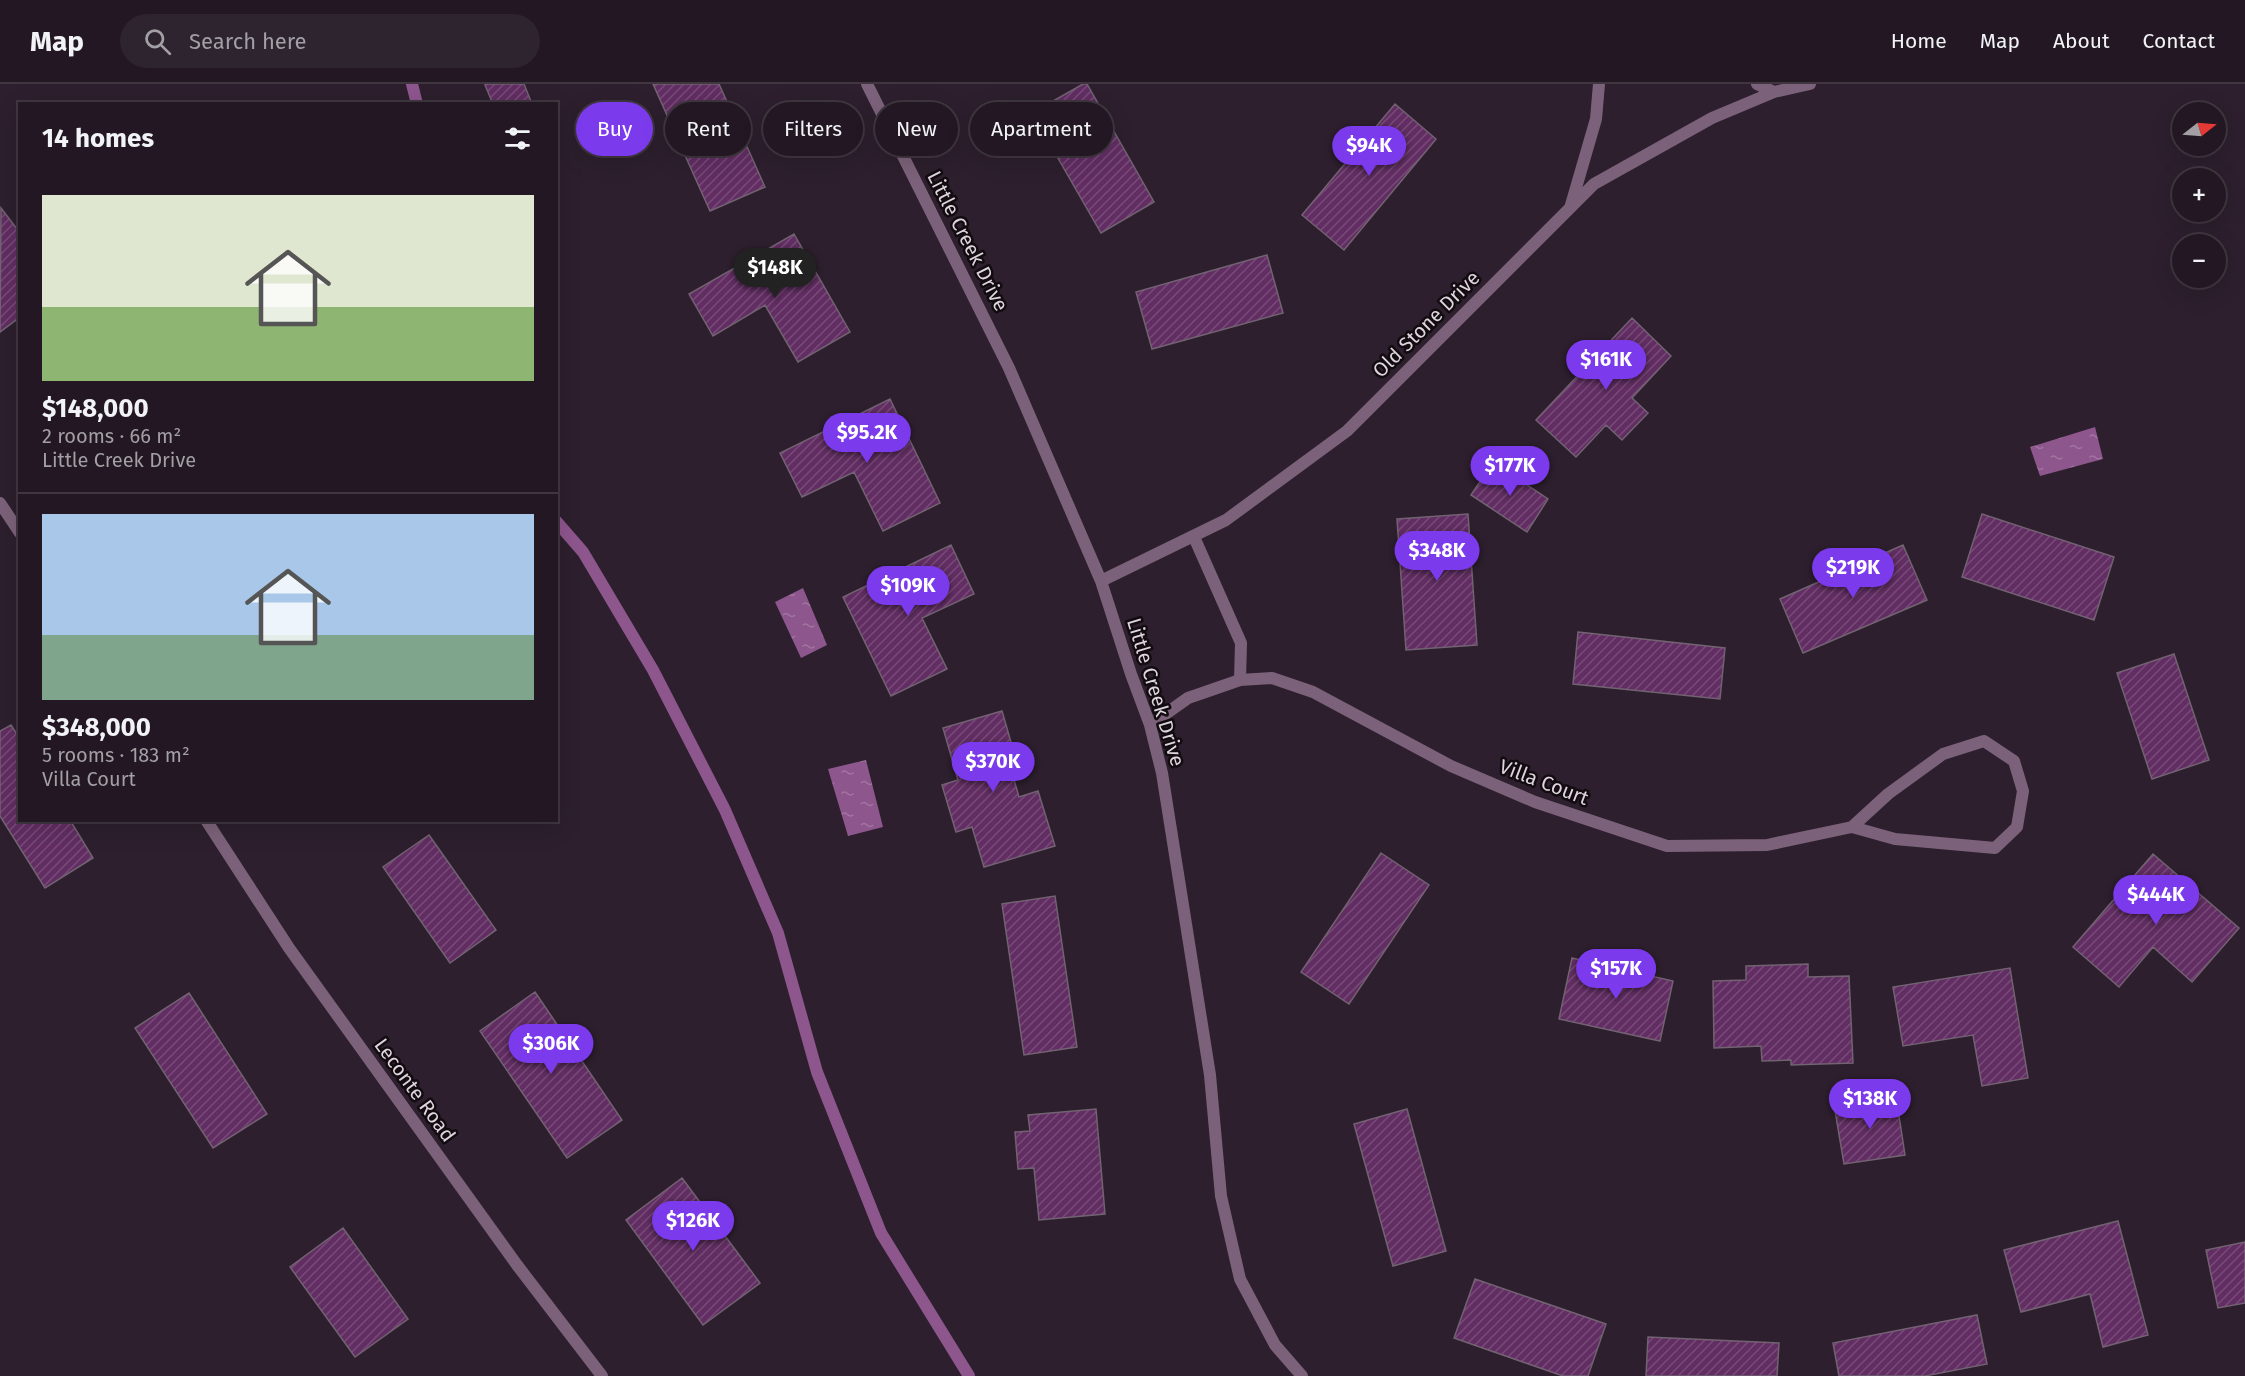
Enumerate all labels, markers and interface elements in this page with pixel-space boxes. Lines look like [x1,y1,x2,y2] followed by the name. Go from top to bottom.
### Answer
[120,14,540,68] search box
[30,25,84,58] text: Map
[141,25,174,58] icon: search
[189,28,307,55] text: Search here
[1891,28,1947,54] text: Home
[1980,28,2020,54] text: Map
[2053,28,2110,54] text: About
[2143,28,2215,54] text: Contact
[576,102,653,156] chip: Buy
[665,102,751,156] chip: Rent
[763,102,863,156] chip: Filters
[875,102,958,156] chip: New
[970,102,1113,156] chip: Apartment
[2172,102,2226,156] north arrow
[2172,102,2226,288] map controls
[501,122,534,155] icon: filters
[42,123,154,154] text: 14 homes
[1333,126,1405,177] pin: $94K
[1346,133,1392,157] text: $94K
[922,167,1014,315] street label: Little Creek Drive
[2172,168,2226,222] button: +
[234,234,342,342] icon: home
[2172,234,2226,288] button: −
[733,248,817,299] pin: $148K
[747,255,803,279] text: $148K
[1368,266,1484,382] street label: Old Stone Drive
[1564,340,1648,391] pin: $161K
[1580,347,1632,371] text: $161K
[42,393,149,424] text: $148,000
[818,413,916,464] pin: $95.2K
[837,420,897,444] text: $95.2K
[42,424,181,448] text: 2 rooms · 66 m²
[1468,446,1552,497] pin: $177K
[42,448,196,472] text: Little Creek Drive
[1485,453,1535,477] text: $177K
[1395,531,1479,582] pin: $348K
[1409,538,1465,562] text: $348K
[1811,548,1895,599] pin: $219K
[234,553,342,661] icon: home
[1826,555,1880,579] text: $219K
[866,566,950,617] pin: $109K
[881,573,935,597] text: $109K
[1122,615,1190,769] street label: Little Creek Drive
[42,712,151,743] text: $348,000
[951,742,1035,793] pin: $370K
[42,743,190,767] text: 5 rooms · 183 m²
[966,749,1020,773] text: $370K
[1496,754,1593,810] street label: Villa Court
[42,767,136,791] text: Villa Court
[2114,875,2198,926] pin: $444K
[2127,882,2185,906] text: $444K
[1574,949,1658,1000] pin: $157K
[1590,956,1642,980] text: $157K
[509,1024,593,1075] pin: $306K
[522,1031,580,1055] text: $306K
[369,1034,461,1146] street label: Leconte Road
[1828,1079,1912,1130] pin: $138K
[1843,1086,1897,1110] text: $138K
[651,1201,735,1252] pin: $126K
[666,1208,720,1232] text: $126K

